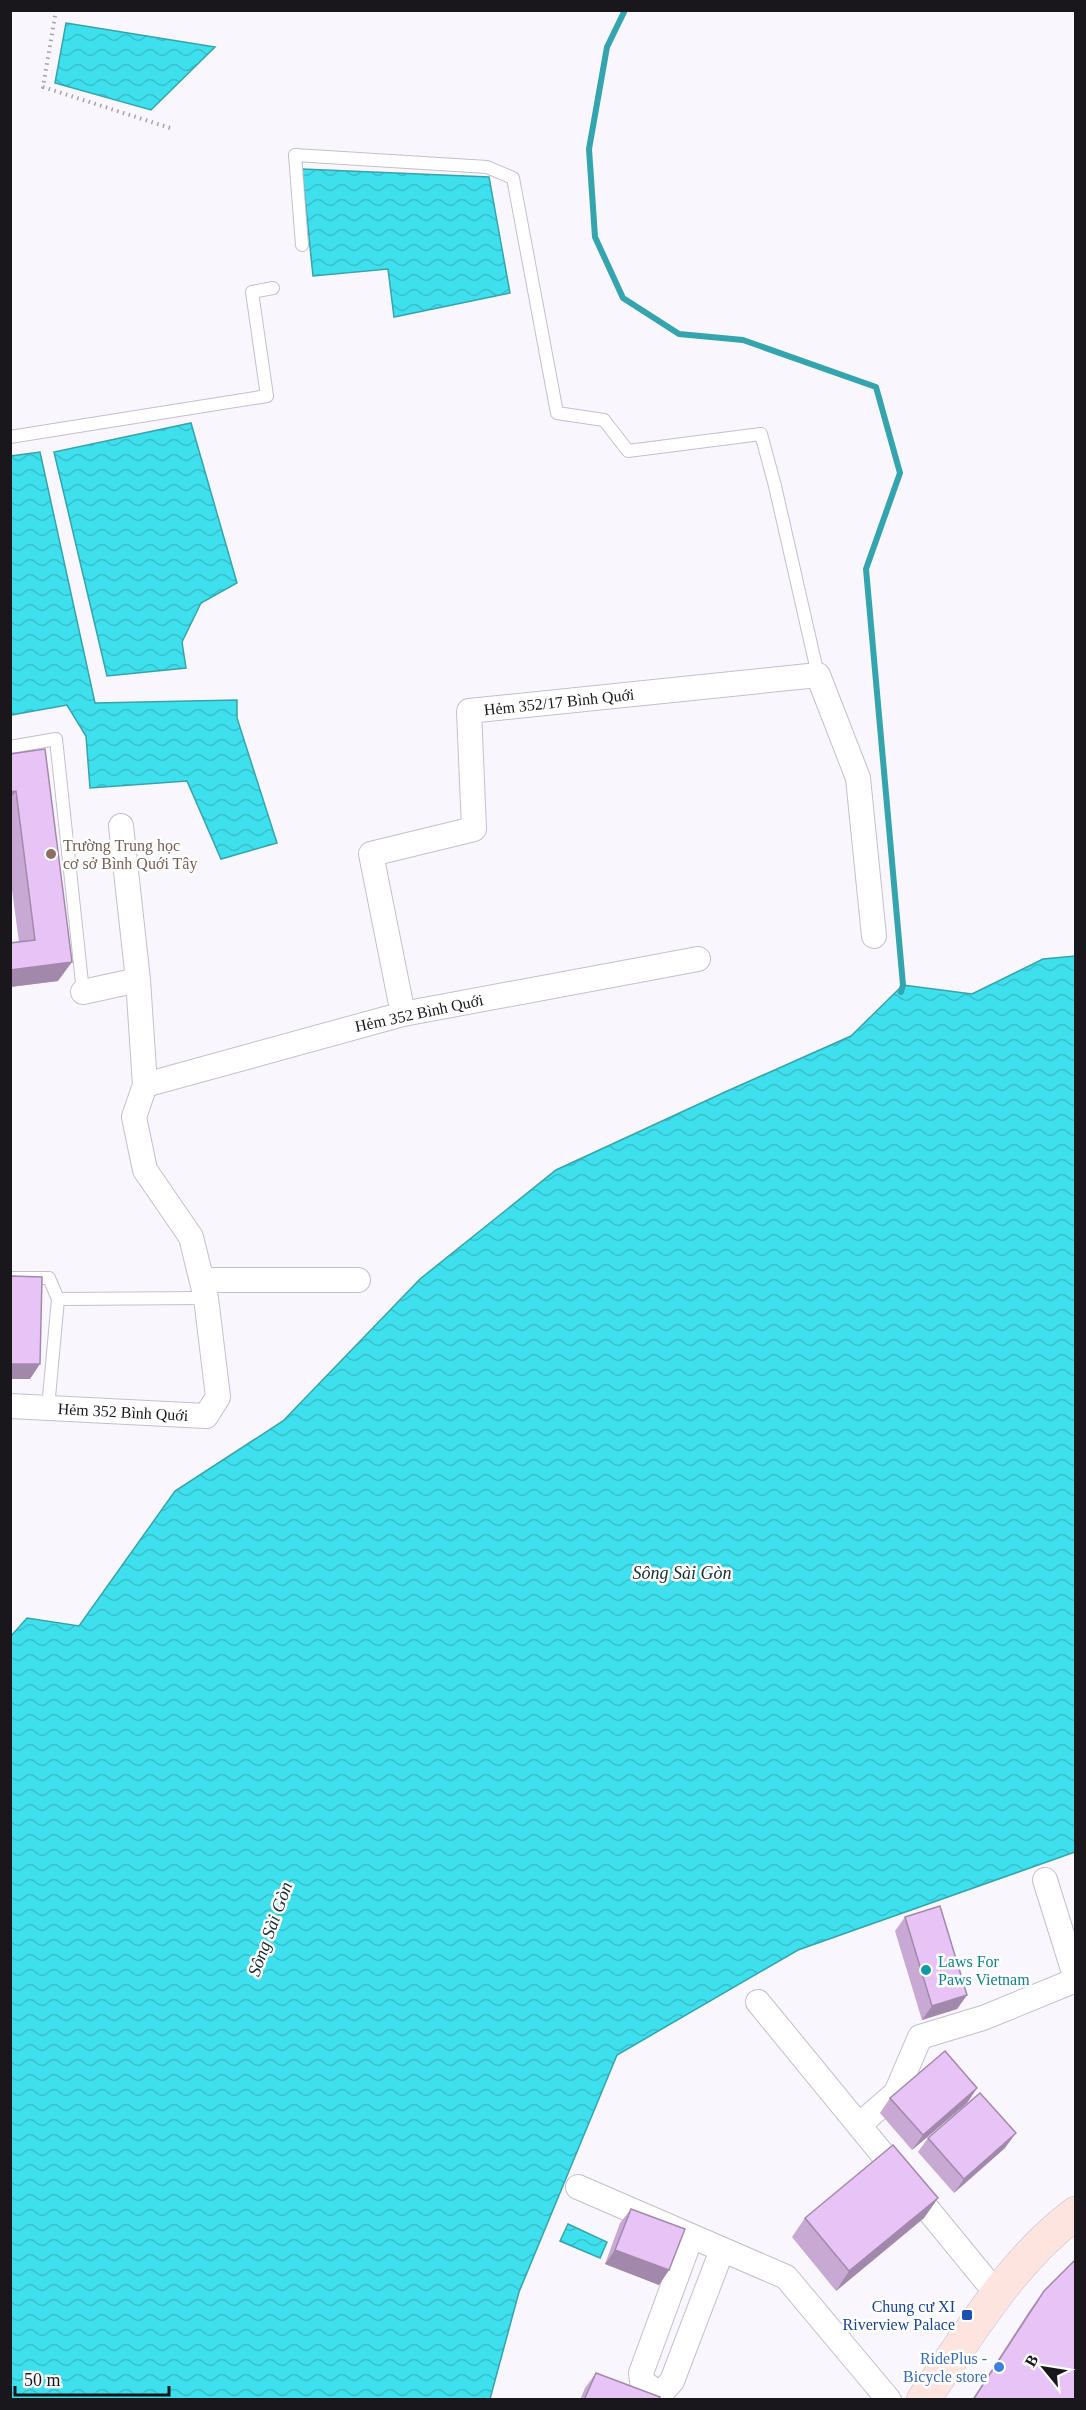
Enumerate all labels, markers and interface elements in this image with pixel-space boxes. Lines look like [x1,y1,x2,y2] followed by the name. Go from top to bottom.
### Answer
[483,686,636,718] street label: Hẻm 352/17 Bình Quới
[63,837,197,873] place label: Trường Trung học cơ sở Bình Quới Tây
[44,847,58,861] marker: Trường Trung học cơ sở Bình Quới Tây
[353,991,485,1035] street label: Hẻm 352 Bình Quới
[57,1400,189,1424] street label: Hẻm 352 Bình Quới
[633,1563,732,1583] water label: Sông Sài Gòn
[244,1879,296,1979] water label: Sông Sài Gòn
[938,1953,1030,1988] place label: Laws For Paws Vietnam
[919,1963,933,1977] marker: Laws For Paws Vietnam
[843,2298,955,2333] place label: Chung cư XI Riverview Palace
[960,2308,974,2322] marker: Chung cư XI Riverview Palace
[1014,2338,1074,2398] north arrow
[903,2350,987,2386] place label: RidePlus - Bicycle store
[1021,2352,1042,2370] text: B
[15,2359,170,2397] scale bar
[992,2360,1006,2374] marker: RidePlus - Bicycle store
[24,2370,61,2390] text: 50 m

